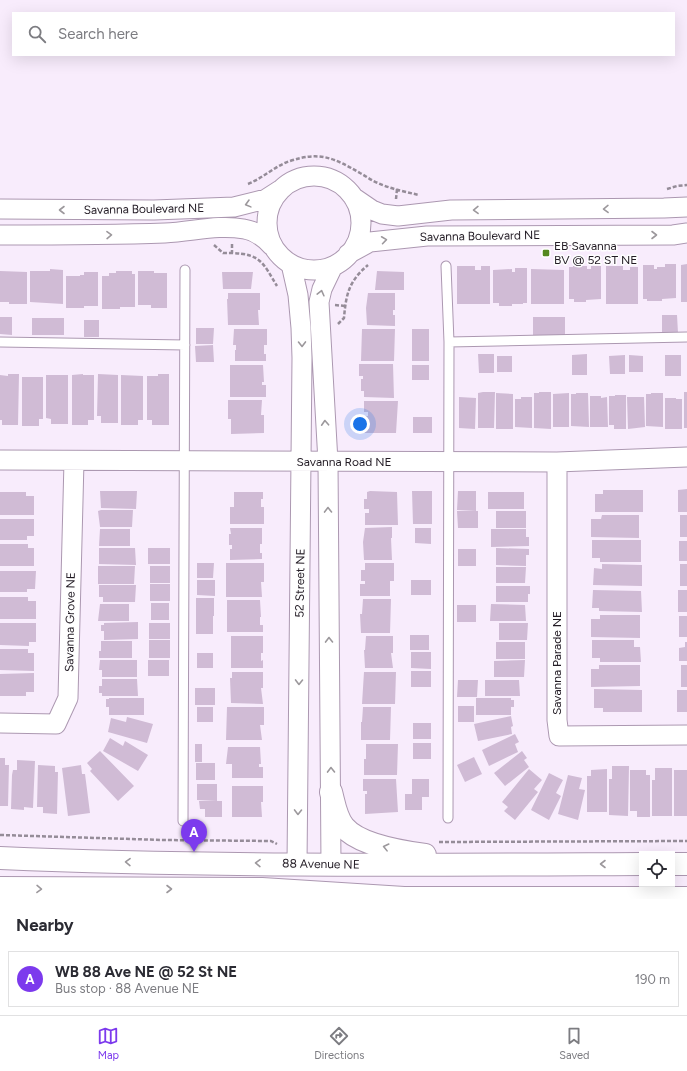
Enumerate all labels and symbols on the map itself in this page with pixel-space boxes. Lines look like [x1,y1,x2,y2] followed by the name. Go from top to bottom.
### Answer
[244,199,251,208] one-way arrow
[83,201,205,217] street label: Savanna Boulevard NE
[603,205,609,213] one-way arrow
[59,206,65,214] one-way arrow
[473,206,479,214] one-way arrow
[419,228,541,244] street label: Savanna Boulevard NE
[106,231,112,239] one-way arrow
[651,231,657,239] one-way arrow
[381,236,387,245] one-way arrow
[554,239,637,267] place label: EB Savanna BV @ 52 ST NE
[541,248,551,258] marker: EB Savanna BV @ 52 ST NE
[316,290,325,297] one-way arrow
[298,341,306,347] one-way arrow
[350,414,370,434] your location
[321,420,330,426] one-way arrow
[296,455,392,469] street label: Savanna Road NE
[324,507,332,513] one-way arrow
[292,548,308,618] street label: 52 Street NE
[62,572,78,672] street label: Savanna Grove NE
[550,611,564,715] street label: Savanna Parade NE
[325,637,333,643] one-way arrow
[295,679,303,685] one-way arrow
[326,767,335,773] one-way arrow
[293,809,302,815] one-way arrow
[181,819,207,852] pin: A
[383,844,389,852] one-way arrow
[282,856,360,872] street label: 88 Avenue NE
[125,858,131,866] one-way arrow
[255,859,261,867] one-way arrow
[600,860,606,869] one-way arrow
[36,885,42,893] one-way arrow
[166,885,172,893] one-way arrow

